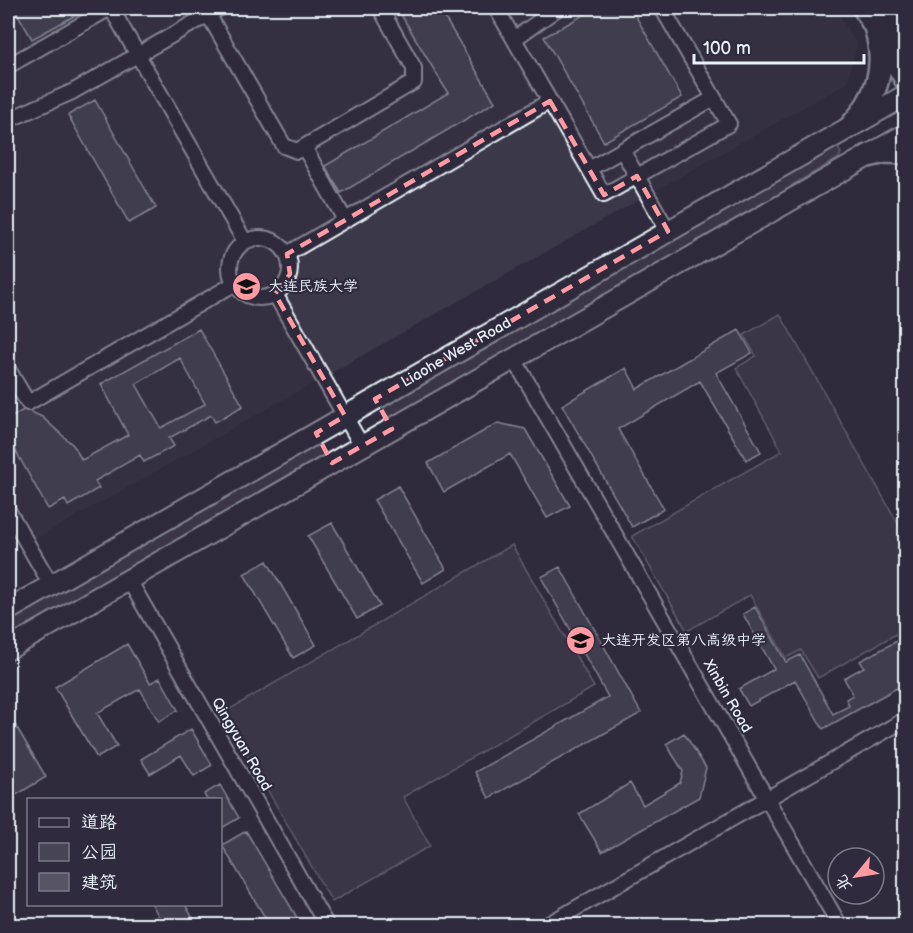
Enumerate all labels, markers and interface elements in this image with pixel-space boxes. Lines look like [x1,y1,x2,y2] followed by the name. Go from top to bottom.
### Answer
[694,27,864,65] scale bar
[703,38,751,59] text: 100 m
[231,270,263,302] school or university icon: 大连民族大学
[268,277,358,296] place label: 大连民族大学
[398,313,515,392] street label: Liaohe West Road
[564,624,596,656] school or university icon: 大连开发区第八高级中学
[601,631,766,650] place label: 大连开发区第八高级中学
[699,655,756,736] street label: Xinbin Road
[207,694,276,794] street label: Qingyuan Road
[27,798,222,906] legend
[81,812,117,833] text: 道路
[81,842,117,863] text: 公园
[826,846,886,906] north arrow
[832,871,857,894] text: 北
[81,872,117,893] text: 建筑

